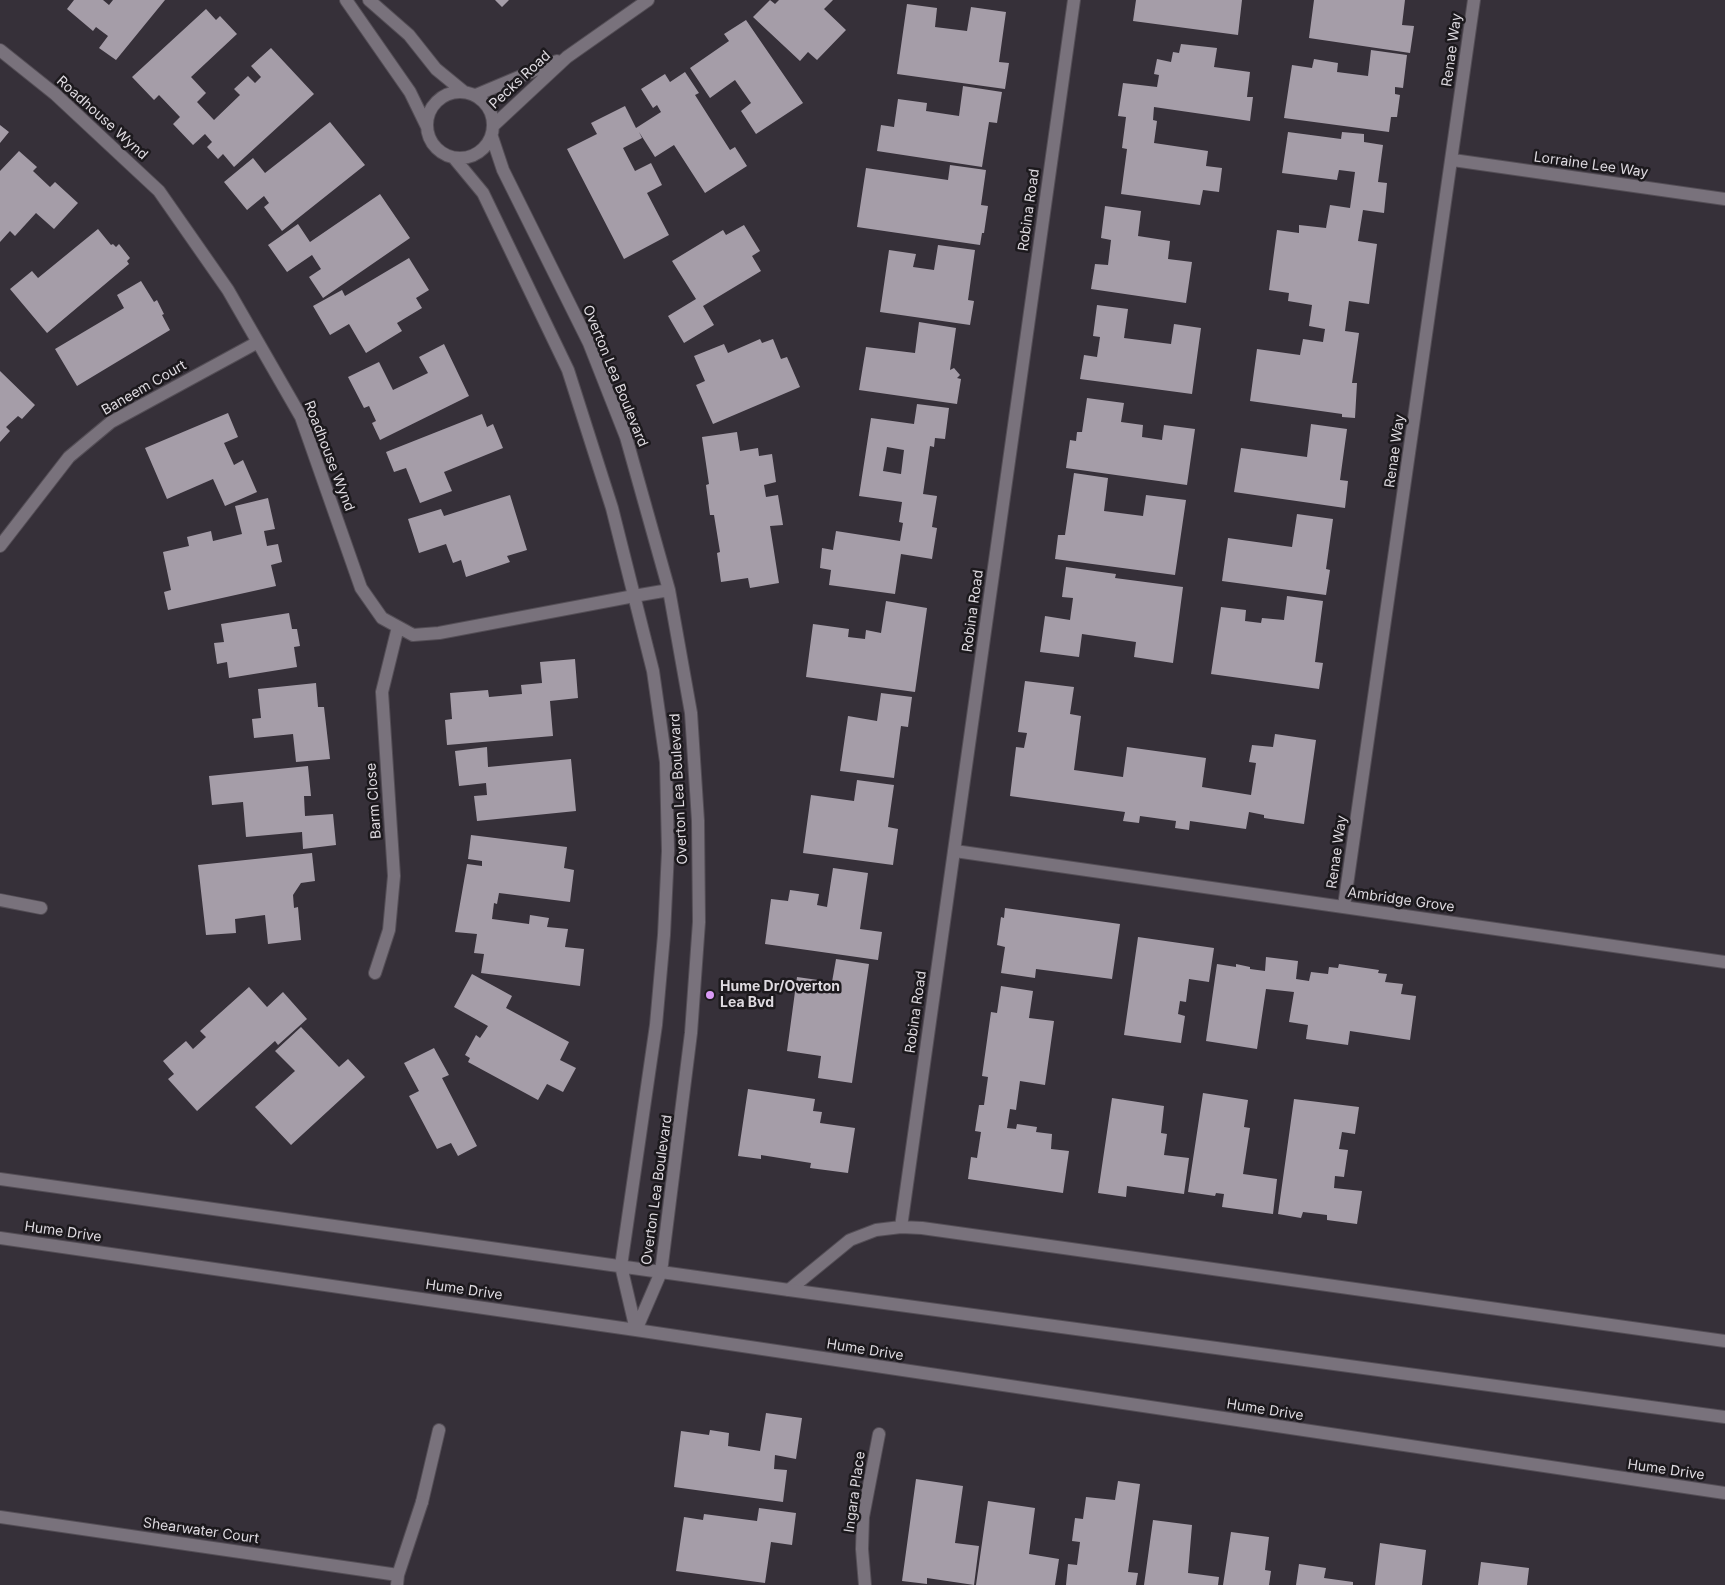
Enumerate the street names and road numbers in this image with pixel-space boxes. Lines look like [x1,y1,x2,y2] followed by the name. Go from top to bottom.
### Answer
[1439,12,1465,88] street label: Renae Way
[486,47,554,113] street label: Pecks Road
[53,73,151,163] street label: Roadhouse Wynd
[1533,149,1649,181] street label: Lorraine Lee Way
[1015,168,1043,252] street label: Robina Road
[579,303,651,449] street label: Overton Lea Boulevard
[99,357,189,419] street label: Baneem Court
[300,399,358,513] street label: Roadhouse Wynd
[1382,413,1408,489] street label: Renae Way
[959,569,987,653] street label: Robina Road
[667,713,691,865] street label: Overton Lea Boulevard
[363,762,385,840] street label: Barm Close
[1324,814,1350,890] street label: Renae Way
[1346,884,1456,916] street label: Ambridge Grove
[902,970,930,1054] street label: Robina Road
[638,1114,676,1266] street label: Overton Lea Boulevard
[23,1218,103,1246] street label: Hume Drive
[424,1276,504,1304] street label: Hume Drive
[825,1336,905,1364] street label: Hume Drive
[1225,1396,1305,1424] street label: Hume Drive
[841,1450,869,1534] street label: Ingara Place
[1626,1456,1706,1484] street label: Hume Drive
[142,1515,260,1547] street label: Shearwater Court

